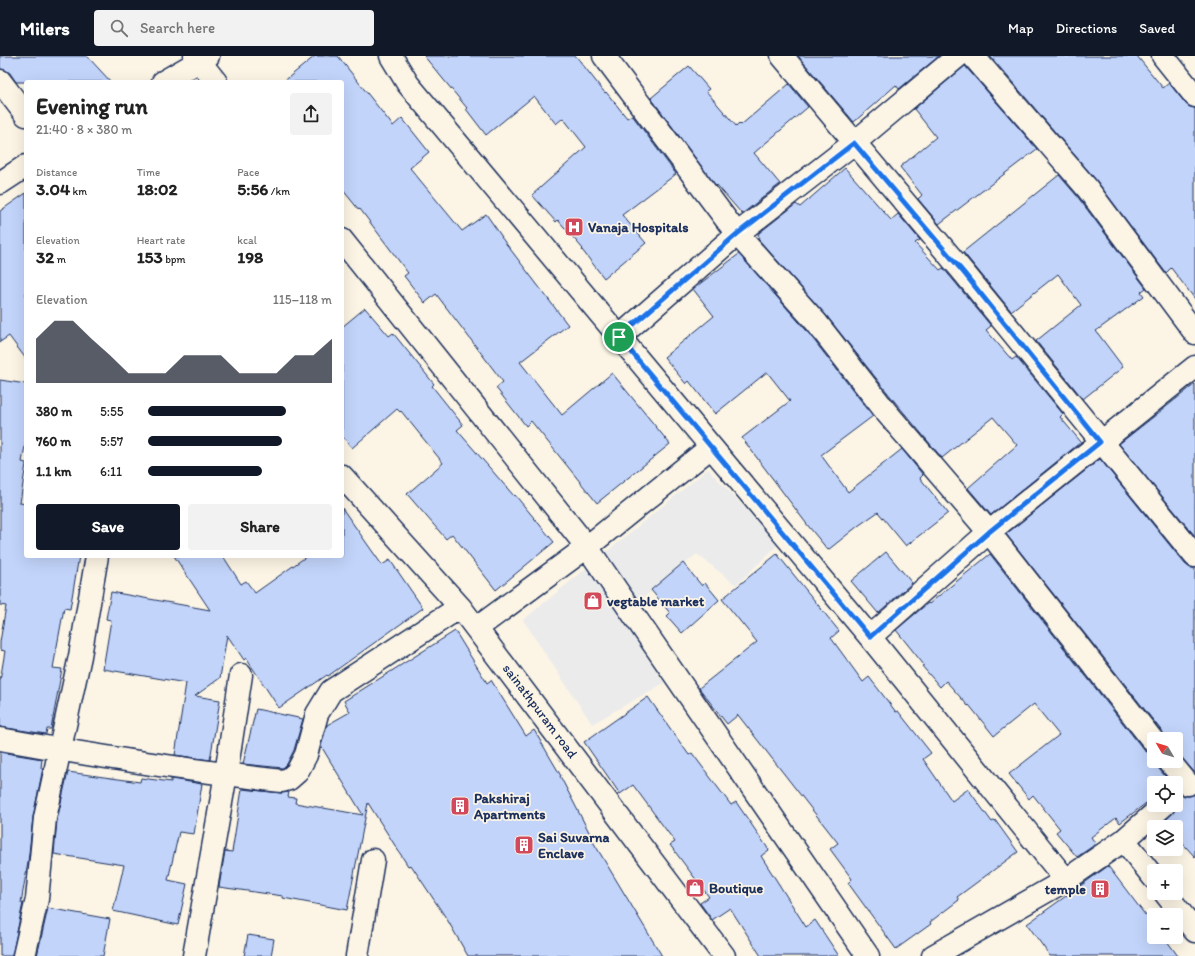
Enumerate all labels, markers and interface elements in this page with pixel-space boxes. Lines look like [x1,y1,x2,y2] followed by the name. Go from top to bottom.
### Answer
[94,10,374,46] search box
[20,17,70,40] text: Milers
[108,17,130,39] icon: search
[140,19,215,37] text: Search here
[1008,20,1034,37] text: Map
[1056,20,1117,37] text: Directions
[1139,20,1175,37] text: Saved
[36,93,148,120] text: Evening run
[290,93,332,135] button: share
[36,122,132,137] text: 21:40 · 8 × 380 m
[36,166,77,179] text: Distance
[137,166,160,179] text: Time
[237,166,259,179] text: Pace
[36,179,70,199] text: 3.04
[137,179,177,199] text: 18:02
[237,179,268,199] text: 5:56
[70,185,87,198] text: km
[268,185,290,198] text: /km
[563,216,585,238] hospital icon: Vanaja Hospitals
[588,219,688,236] place label: Vanaja Hospitals
[36,234,80,247] text: Elevation
[137,234,185,247] text: Heart rate
[237,234,257,247] text: kcal
[36,247,54,267] text: 32
[137,247,163,267] text: 153
[237,247,263,267] text: 198
[54,253,66,266] text: m
[163,253,186,266] text: bpm
[36,292,88,307] text: Elevation
[273,292,332,307] text: 115–118 m
[602,320,636,354] pin
[608,326,630,348] icon: arrive
[36,404,72,419] text: 380 m
[100,404,124,419] text: 5:55
[36,434,71,449] text: 760 m
[100,434,123,449] text: 5:57
[36,464,71,479] text: 1.1 km
[100,464,122,479] text: 6:11
[36,504,180,550] button: Save
[188,504,332,550] button: Share
[582,590,604,612] shop icon: vegtable market
[607,593,705,610] place label: vegtable market
[499,660,581,762] street label: sainathpuram road
[1147,732,1183,768] north arrow
[1147,732,1183,944] map controls
[1147,776,1183,812] button: locate
[473,790,546,823] place label: Pakshiraj Apartments
[449,795,471,817] building icon: Pakshiraj Apartments
[1147,820,1183,856] button: layers
[538,829,609,862] place label: Sai Suvarna Enclave
[513,834,535,856] building icon: Sai Suvarna Enclave
[1147,864,1183,900] button: +
[684,877,706,899] shop icon: Boutique
[1089,878,1111,900] building icon: temple
[709,880,764,897] place label: Boutique
[1045,881,1086,898] place label: temple
[1147,908,1183,944] button: −

